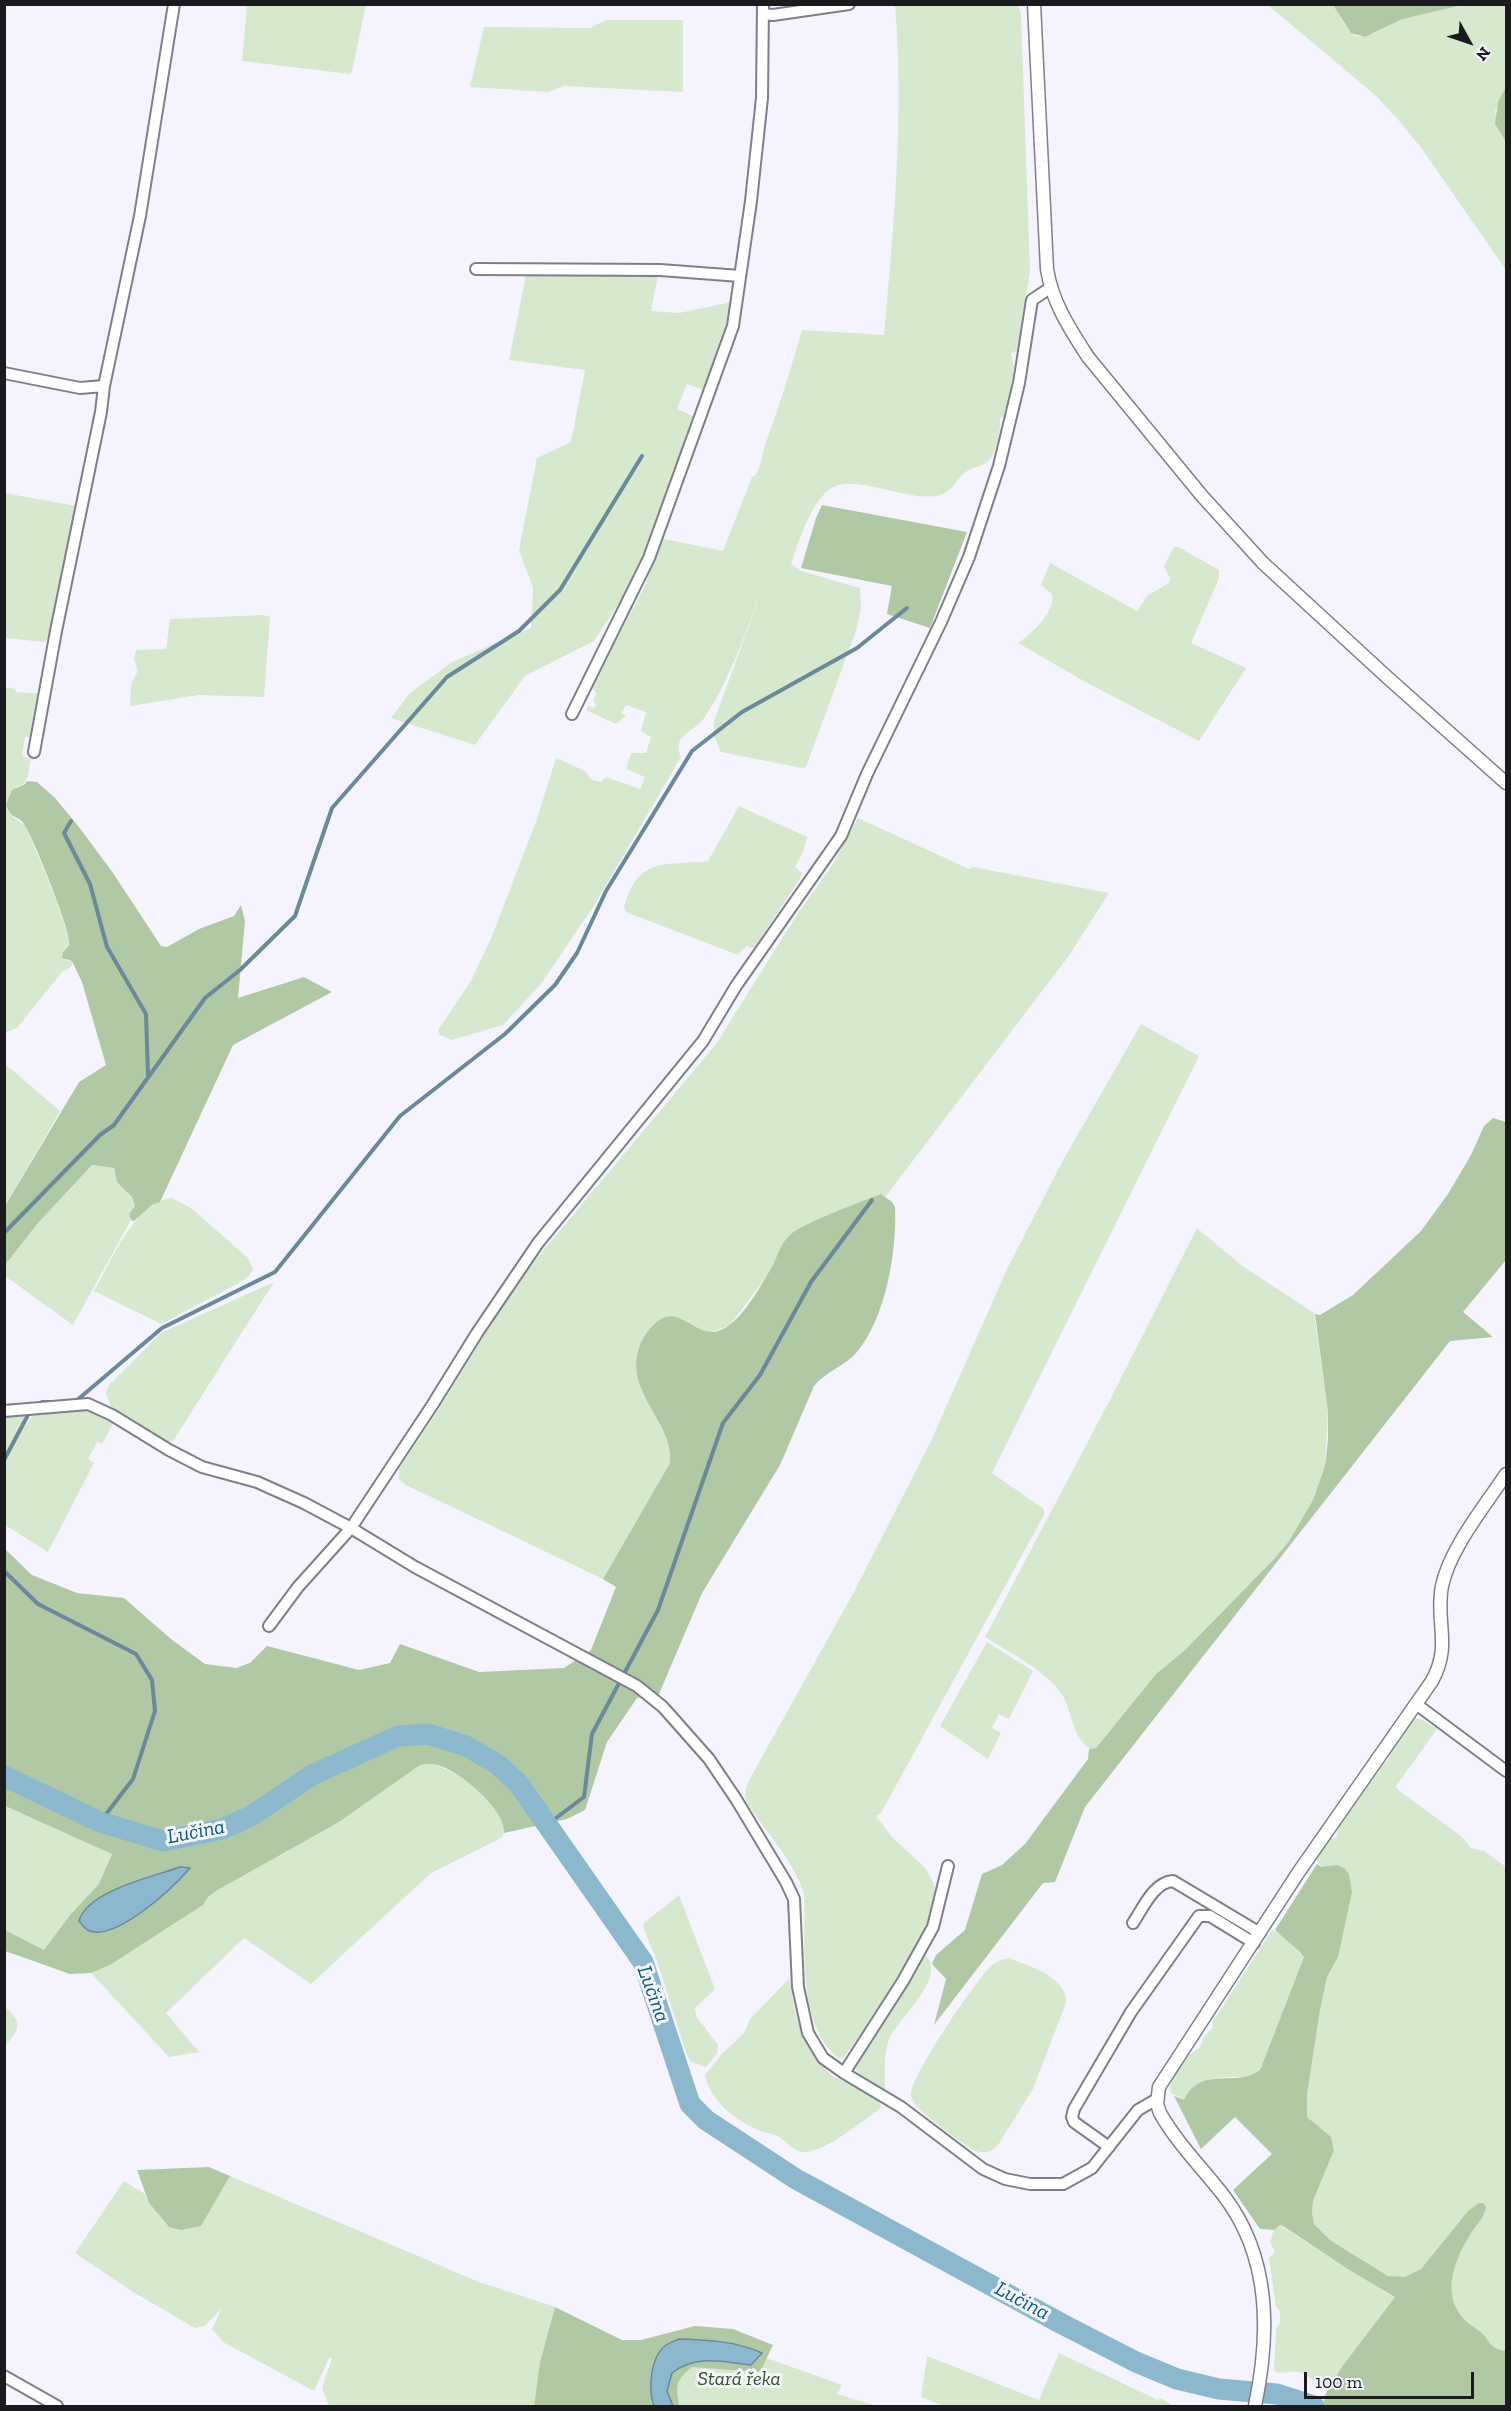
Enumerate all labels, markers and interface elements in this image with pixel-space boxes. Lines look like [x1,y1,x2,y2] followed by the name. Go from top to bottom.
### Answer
[1439,12,1499,72] north arrow
[1472,43,1494,65] text: N
[165,1814,227,1850] water label: Lučina
[631,1962,675,2026] water label: Lučina
[990,2276,1054,2326] water label: Lučina
[1307,2360,1476,2398] scale bar
[698,2367,780,2391] park label: Stará řeka
[1315,2371,1362,2393] text: 100 m

